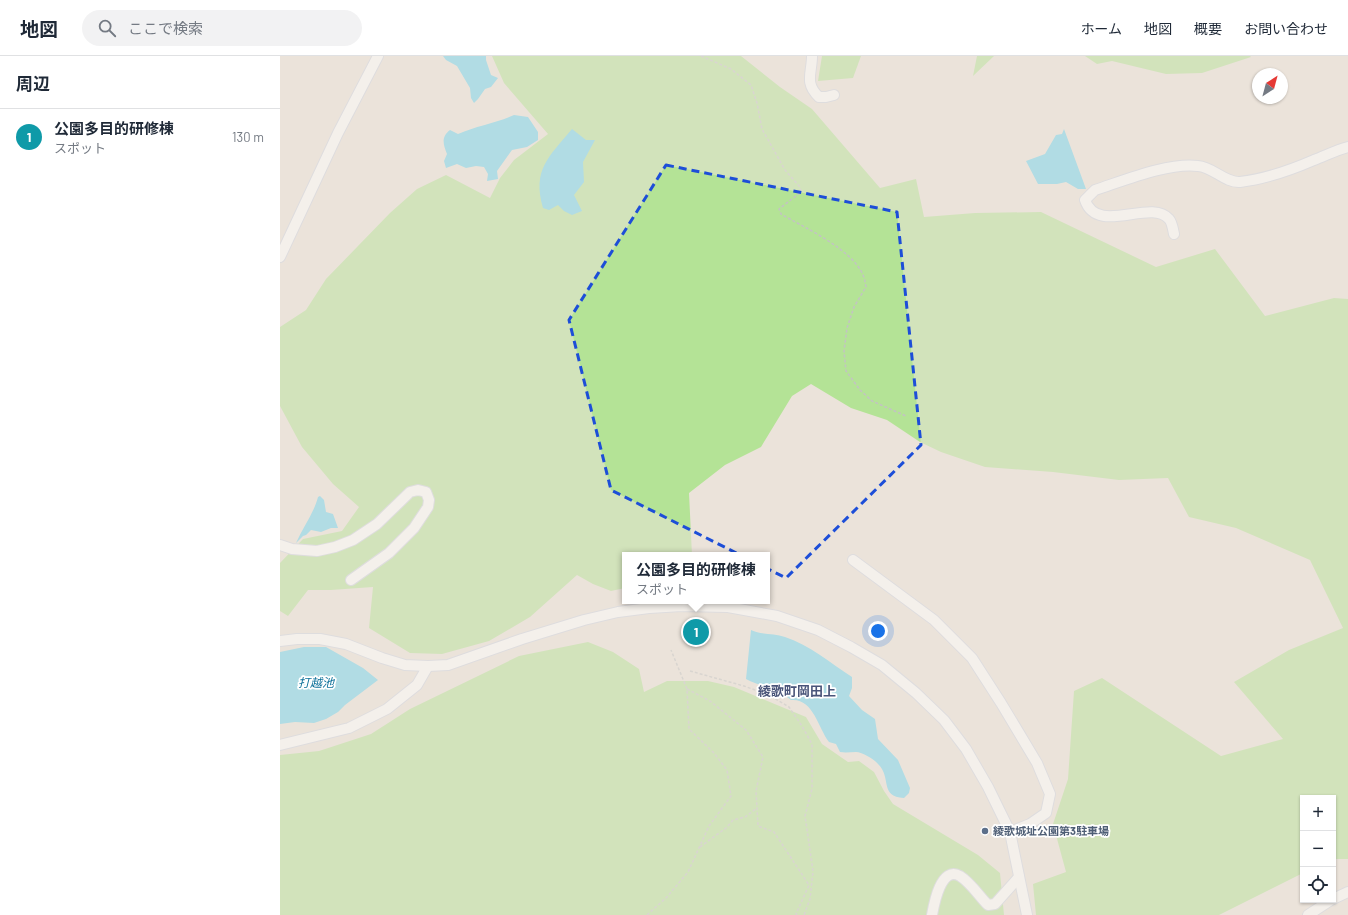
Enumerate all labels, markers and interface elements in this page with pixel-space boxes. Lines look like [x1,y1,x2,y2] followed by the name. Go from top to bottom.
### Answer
[82,10,362,46] search box
[20,17,58,40] text: 地図
[96,17,118,39] icon: search
[128,19,203,37] text: ここで検索
[1080,20,1122,37] text: ホーム
[1144,20,1172,37] text: 地図
[1194,20,1222,37] text: 概要
[1244,20,1328,37] text: お問い合わせ
[1252,68,1288,104] north arrow
[16,73,50,93] text: 周辺
[54,119,174,137] text: 公園多目的研修棟
[27,129,31,145] text: 1
[232,129,264,145] text: 130 m
[54,140,106,156] text: スポット
[622,552,770,604] popup
[636,560,756,578] text: 公園多目的研修棟
[636,581,688,597] text: スポット
[683,617,709,647] pin: 1
[868,621,888,641] your location
[298,675,335,689] water label: 打越池
[758,683,836,699] district label: 綾歌町岡田上
[1300,795,1336,903] map controls
[1300,795,1336,831] button: +
[993,824,1109,837] place label: 綾歌城址公園第3駐車場
[980,826,990,836] marker: 綾歌城址公園第3駐車場
[1300,831,1336,867] button: −
[1300,867,1336,903] button: locate

